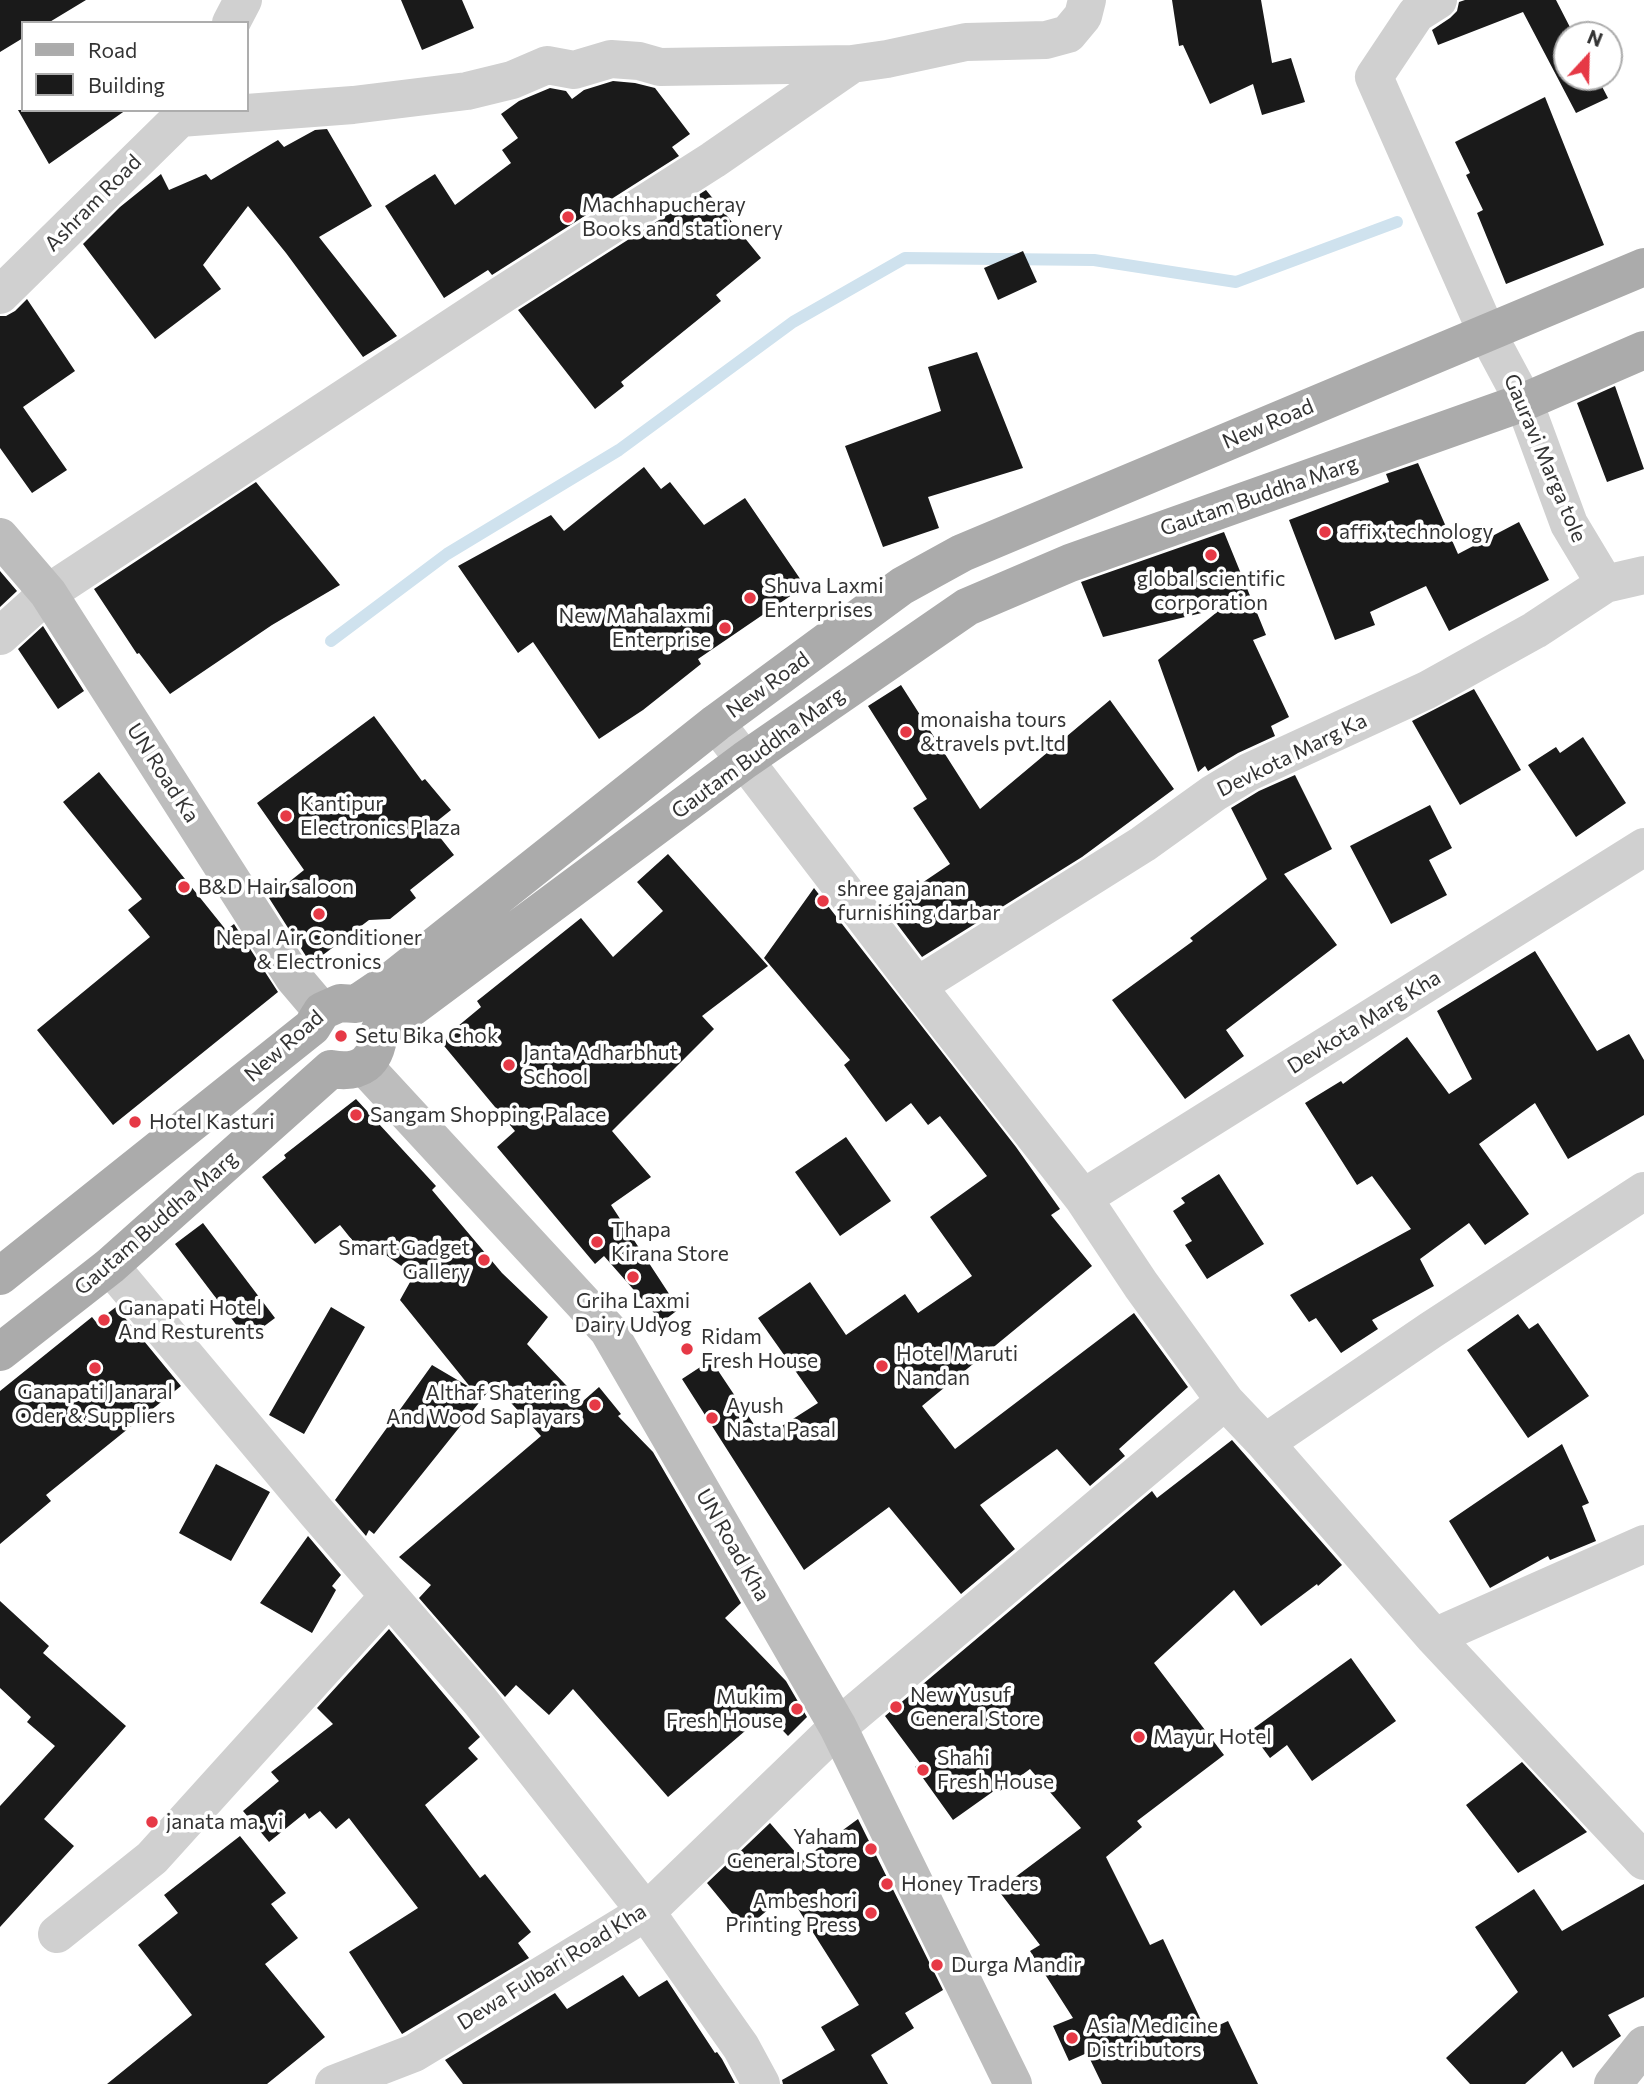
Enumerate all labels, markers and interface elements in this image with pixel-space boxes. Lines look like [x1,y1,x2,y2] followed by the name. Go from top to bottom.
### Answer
[21,21,248,112] legend
[1553,21,1623,91] north arrow
[1584,25,1606,51] text: N
[88,37,137,62] text: Road
[88,72,165,97] text: Building
[39,149,147,257] street label: Ashram Road
[582,192,783,242] place label: Machhapucheray Books and stationery
[560,209,576,225] marker: Machhapucheray Books and stationery
[1498,370,1592,546] street label: Gauravi Marga tole
[1219,394,1317,454] street label: New Road
[1157,450,1361,542] street label: Gautam Buddha Marg
[1339,519,1493,545] place label: affix technology
[1317,524,1333,540] marker: affix technology
[1203,547,1219,563] marker: global scientific corporation
[1137,566,1285,616] place label: global scientific corporation
[764,573,884,623] place label: Shuva Laxmi Enterprises
[742,590,758,606] marker: Shuva Laxmi Enterprises
[558,603,711,653] place label: New Mahalaxmi Enterprise
[717,620,733,636] marker: New Mahalaxmi Enterprise
[722,646,814,724] street label: New Road
[667,682,849,824] street label: Gautam Buddha Marg
[920,707,1066,757] place label: monaisha tours &travels pvt.ltd
[1213,708,1371,802] street label: Devkota Marg Ka
[122,719,204,827] street label: UN Road Ka
[898,724,914,740] marker: monaisha tours &travels pvt.ltd
[300,791,461,841] place label: Kantipur Electronics Plaza
[278,808,294,824] marker: Kantipur Electronics Plaza
[198,874,354,900] place label: B&D Hair saloon
[837,876,1001,926] place label: shree gajanan furnishing darbar
[176,879,192,895] marker: B&D Hair saloon
[815,893,831,909] marker: shree gajanan furnishing darbar
[311,906,327,922] marker: Nepal Air Conditioner & Electronics
[216,925,422,975] place label: Nepal Air Conditioner & Electronics
[1283,965,1445,1079] street label: Devkota Marg Kha
[239,1005,329,1087] street label: New Road
[355,1023,498,1049] place label: Setu Bika Chok
[333,1028,349,1044] marker: Setu Bika Chok
[523,1040,678,1090] place label: Janta Adharbhut School
[501,1057,517,1073] marker: Janta Adharbhut School
[370,1102,606,1128] place label: Sangam Shopping Palace
[348,1107,364,1123] marker: Sangam Shopping Palace
[149,1109,275,1135] place label: Hotel Kasturi
[127,1114,143,1130] marker: Hotel Kasturi
[70,1146,242,1300] street label: Gautam Buddha Marg
[611,1217,729,1267] place label: Thapa Kirana Store
[589,1234,605,1250] marker: Thapa Kirana Store
[338,1235,470,1285] place label: Smart Gadget Gallery
[476,1252,492,1268] marker: Smart Gadget Gallery
[625,1269,641,1285] marker: Griha Laxmi Dairy Udyog
[574,1288,692,1338] place label: Griha Laxmi Dairy Udyog
[118,1295,264,1345] place label: Ganapati Hotel And Resturents
[96,1312,112,1328] marker: Ganapati Hotel And Resturents
[701,1324,818,1374] place label: Ridam Fresh House
[679,1341,695,1357] marker: Ridam Fresh House
[896,1341,1018,1391] place label: Hotel Maruti Nandan
[874,1358,890,1374] marker: Hotel Maruti Nandan
[87,1360,103,1376] marker: Ganapati Janaral Oder & Suppliers
[15,1379,175,1429] place label: Ganapati Janaral Oder & Suppliers
[386,1380,581,1430] place label: Althaf Shatering And Wood Saplayars
[726,1393,836,1443] place label: Ayush Nasta Pasal
[587,1397,603,1413] marker: Althaf Shatering And Wood Saplayars
[704,1410,720,1426] marker: Ayush Nasta Pasal
[691,1484,775,1606] street label: UN Road Kha
[910,1682,1040,1732] place label: New Yusuf General Store
[666,1684,783,1734] place label: Mukim Fresh House
[888,1699,904,1715] marker: New Yusuf General Store
[789,1701,805,1717] marker: Mukim Fresh House
[1153,1724,1272,1750] place label: Mayur Hotel
[1131,1729,1147,1745] marker: Mayur Hotel
[937,1745,1054,1795] place label: Shahi Fresh House
[915,1762,931,1778] marker: Shahi Fresh House
[166,1809,283,1835] place label: janata ma. vi
[144,1814,160,1830] marker: janata ma. vi
[727,1824,857,1874] place label: Yaham General Store
[863,1841,879,1857] marker: Yaham General Store
[901,1871,1039,1897] place label: Honey Traders
[879,1876,895,1892] marker: Honey Traders
[725,1888,857,1938] place label: Ambeshori Printing Press
[453,1899,651,2035] street label: Dewa Fulbari Road Kha
[863,1905,879,1921] marker: Ambeshori Printing Press
[951,1952,1082,1978] place label: Durga Mandir
[929,1957,945,1973] marker: Durga Mandir
[1086,2013,1218,2063] place label: Asia Medicine Distributors
[1064,2030,1080,2046] marker: Asia Medicine Distributors

